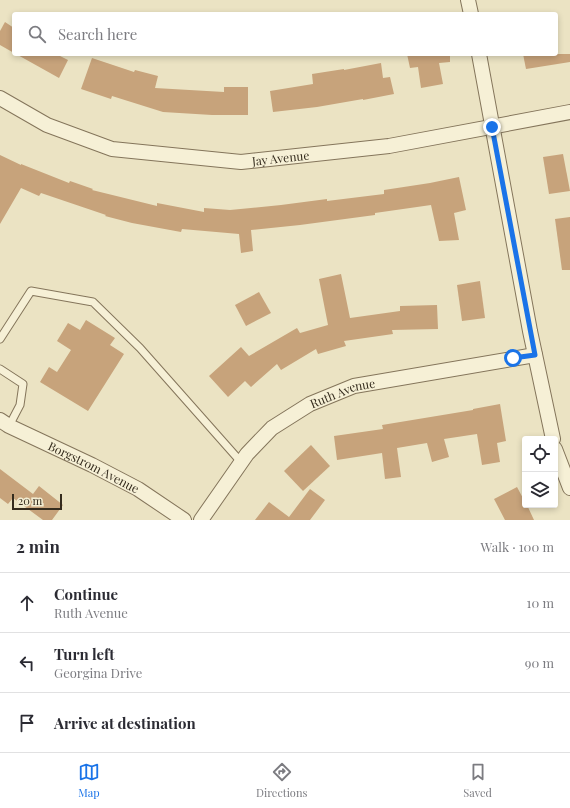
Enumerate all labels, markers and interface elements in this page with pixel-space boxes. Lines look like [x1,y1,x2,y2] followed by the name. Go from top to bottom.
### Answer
[12,12,558,56] search box
[26,23,48,45] icon: search
[58,24,137,44] text: Search here
[483,118,501,136] route end
[250,147,310,169] street label: Jay Avenue
[504,349,522,367] route start
[307,375,376,411] street label: Ruth Avenue
[522,436,558,508] map controls
[522,436,558,472] button: locate
[46,438,142,496] street label: Borgstrom Avenue
[522,472,558,508] button: layers
[12,492,62,511] scale bar
[18,493,42,508] text: 20 m
[16,535,60,557] text: 2 min
[481,538,554,555] text: Walk · 100 m
[54,584,118,604] text: Continue
[16,592,38,614] icon: ahead
[527,594,554,611] text: 10 m
[54,604,128,621] text: Ruth Avenue
[54,644,115,664] text: Turn left
[16,652,38,674] icon: left
[525,654,554,671] text: 90 m
[54,664,142,681] text: Georgina Drive
[16,712,38,734] icon: arrive
[54,713,196,733] text: Arrive at destination
[78,761,100,800] tab: Map
[256,761,307,800] tab: Directions
[463,761,492,800] tab: Saved

